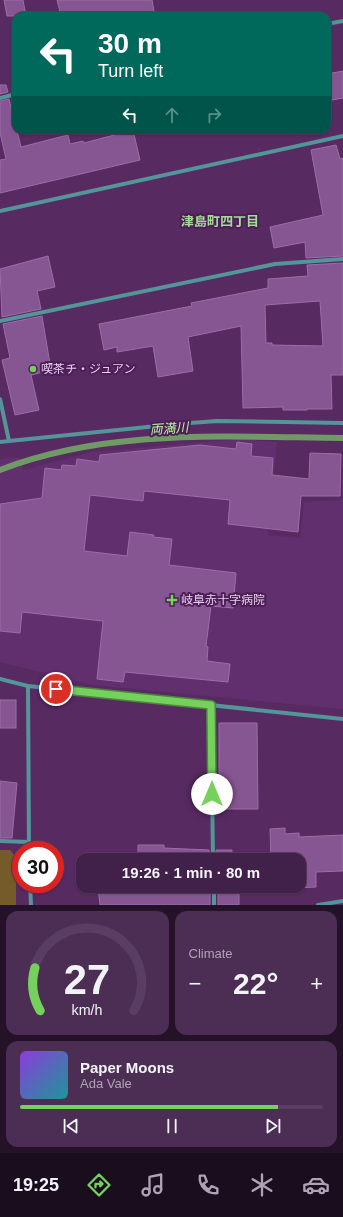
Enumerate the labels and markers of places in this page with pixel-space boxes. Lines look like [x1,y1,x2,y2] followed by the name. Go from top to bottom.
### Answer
[41,362,135,376] place label: 喫茶チ・ジュアン
[28,364,38,374] marker: 喫茶チ・ジュアン
[181,593,265,607] place label: 岐阜赤十字病院
[166,594,178,606] marker: 岐阜赤十字病院
[39,672,73,706] pin

